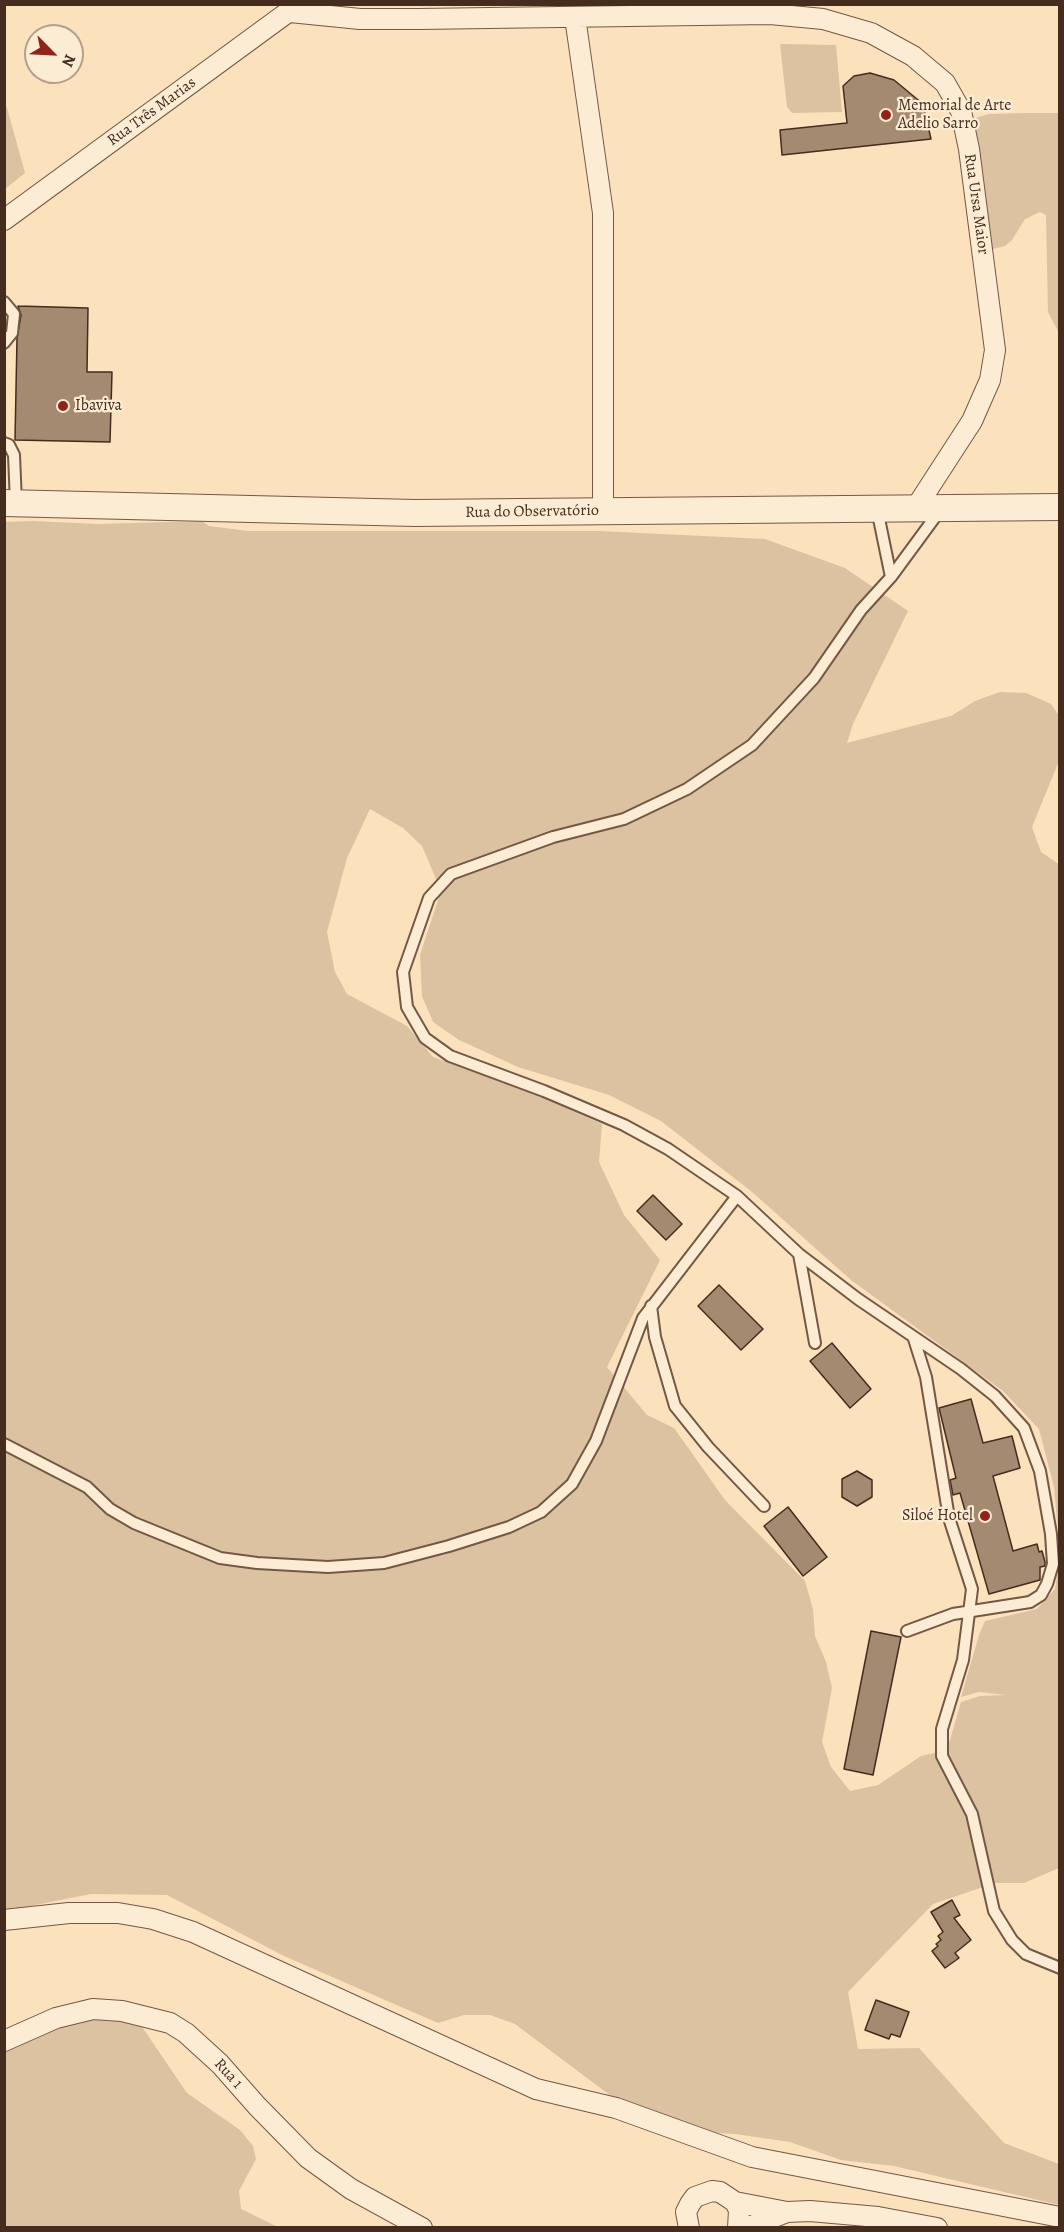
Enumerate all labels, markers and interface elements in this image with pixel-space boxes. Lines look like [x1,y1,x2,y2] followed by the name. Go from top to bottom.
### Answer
[24,24,84,84] north arrow
[56,51,81,70] text: N
[104,73,200,151] street label: Rua Três Marias
[898,96,1011,134] place label: Memorial de Arte Adelio Sarro
[879,108,893,122] marker: Memorial de Arte Adelio Sarro
[959,152,993,256] street label: Rua Ursa Maior
[75,396,122,416] place label: Ibaviva
[56,399,70,413] marker: Ibaviva
[465,501,599,523] street label: Rua do Observatório
[902,1506,973,1526] place label: Siloé Hotel
[978,1509,992,1523] marker: Siloé Hotel
[209,2055,247,2093] street label: Rua 1

